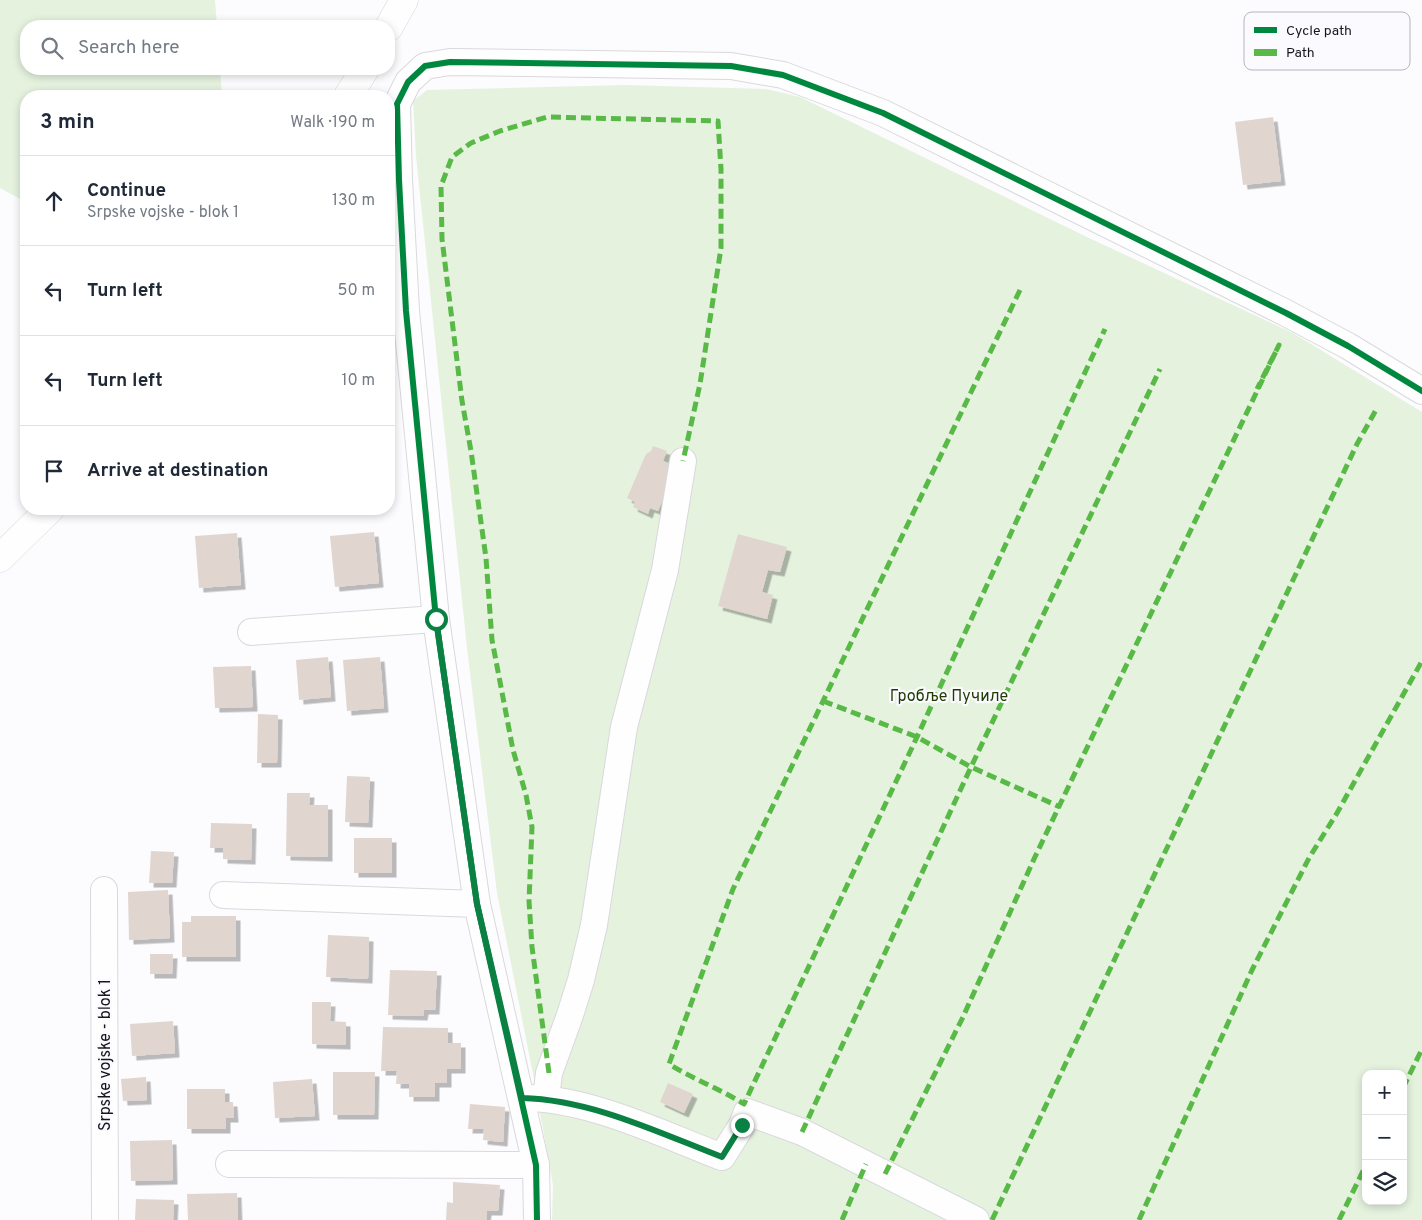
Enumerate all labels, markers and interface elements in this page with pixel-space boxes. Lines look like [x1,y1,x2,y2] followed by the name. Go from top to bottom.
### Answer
[1244,12,1410,70] legend
[20,20,395,75] search box
[1286,23,1352,40] text: Cycle path
[38,34,66,62] icon: search
[78,36,180,60] text: Search here
[1286,45,1315,62] text: Path
[40,109,95,136] text: 3 min
[290,113,375,133] text: Walk · 190 m
[87,179,166,203] text: Continue
[40,187,68,215] icon: ahead
[332,191,375,211] text: 130 m
[87,203,239,223] text: Srpske vojske - blok 1
[40,277,68,305] icon: left
[87,279,163,303] text: Turn left
[338,281,375,301] text: 50 m
[40,367,68,395] icon: left
[87,369,163,393] text: Turn left
[341,371,375,391] text: 10 m
[40,457,68,485] icon: arrive
[87,459,268,483] text: Arrive at destination
[425,608,448,631] route start
[890,687,1008,707] park label: Гробље Пучиле
[96,979,116,1131] street label: Srpske vojske - blok 1
[1362,1070,1407,1205] map controls
[1362,1070,1407,1115] button: +
[731,1114,754,1137] route end
[1362,1115,1407,1160] button: −
[1362,1160,1407,1205] button: layers

